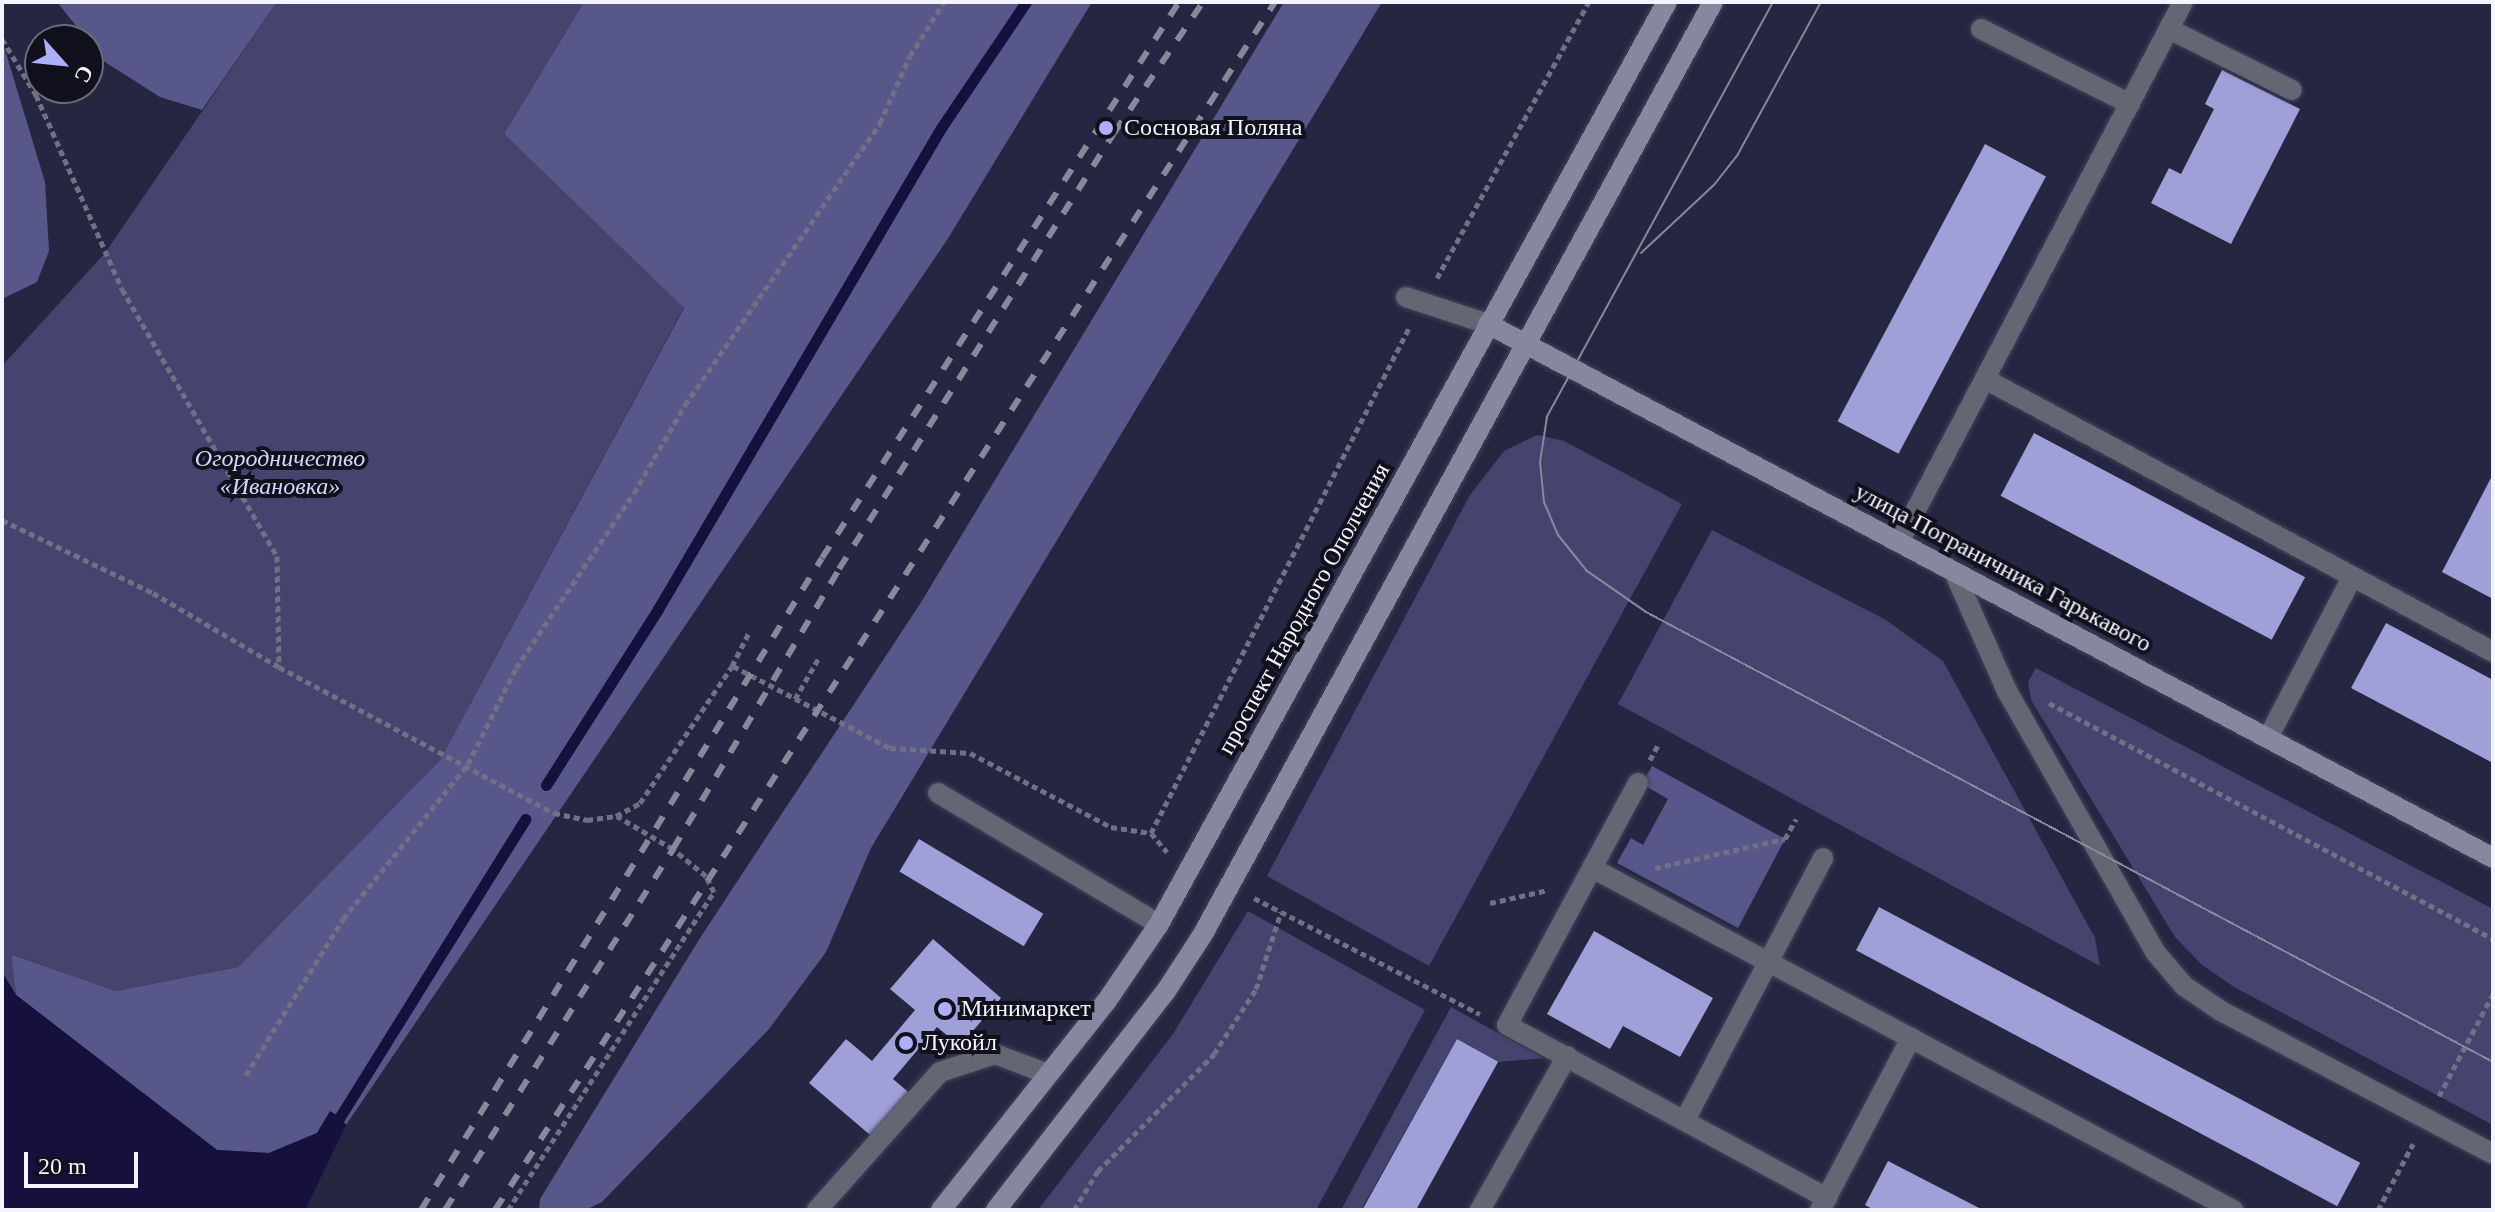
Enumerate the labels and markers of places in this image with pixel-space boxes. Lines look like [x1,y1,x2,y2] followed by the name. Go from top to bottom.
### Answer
[1124,114,1302,142] place label: Сосновая Поляна
[1095,117,1117,139] marker: Сосновая Поляна
[961,995,1091,1023] place label: Минимаркет
[936,1000,954,1018] marker: Минимаркет
[922,1029,997,1057] place label: Лукойл
[897,1034,915,1052] marker: Лукойл

